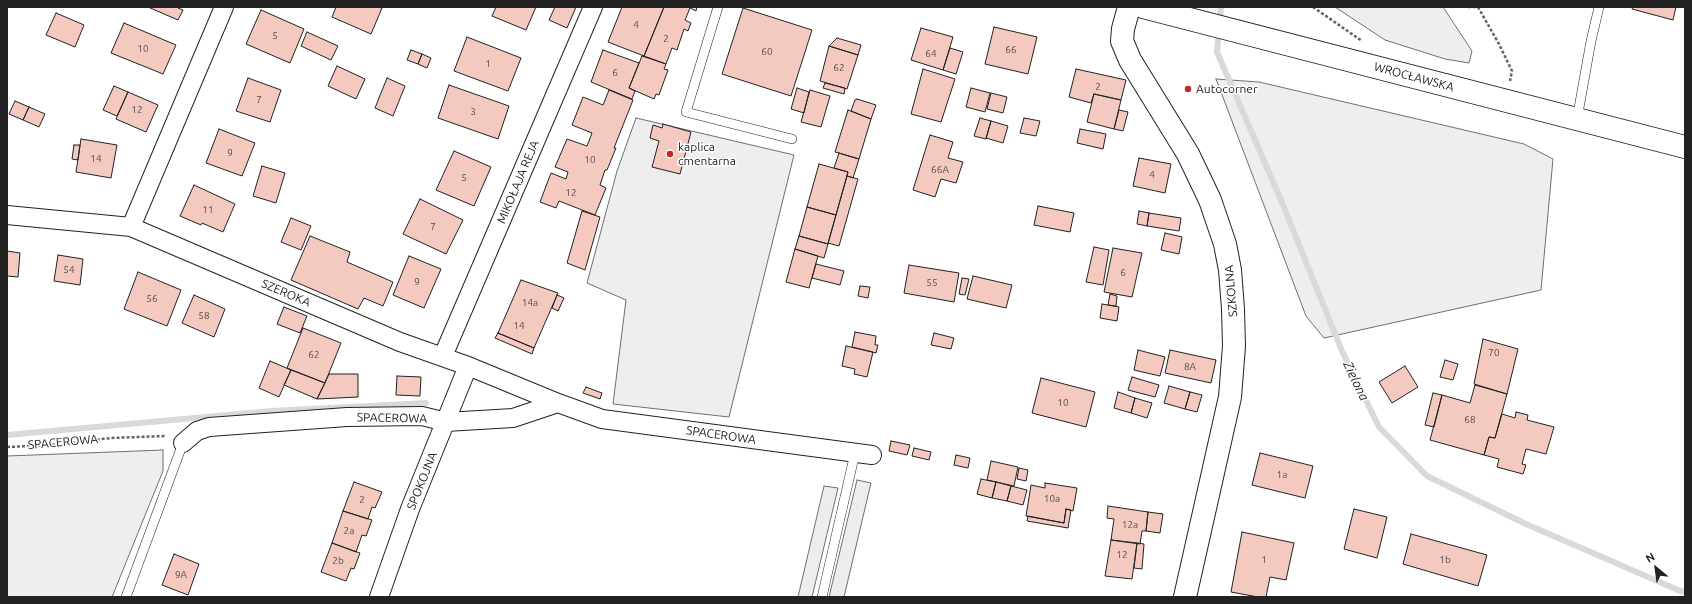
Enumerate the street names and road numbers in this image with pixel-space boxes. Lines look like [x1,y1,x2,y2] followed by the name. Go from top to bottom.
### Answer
[1372,59,1456,95] street label: WROCŁAWSKA
[494,138,542,226] street label: MIKOŁAJA REJA
[1222,265,1240,317] street label: SZKOLNA
[259,276,313,310] street label: SZEROKA
[357,410,427,426] street label: SPACEROWA
[685,423,757,447] street label: SPACEROWA
[27,432,99,452] street label: SPACEROWA
[404,450,440,512] street label: SPOKOJNA

